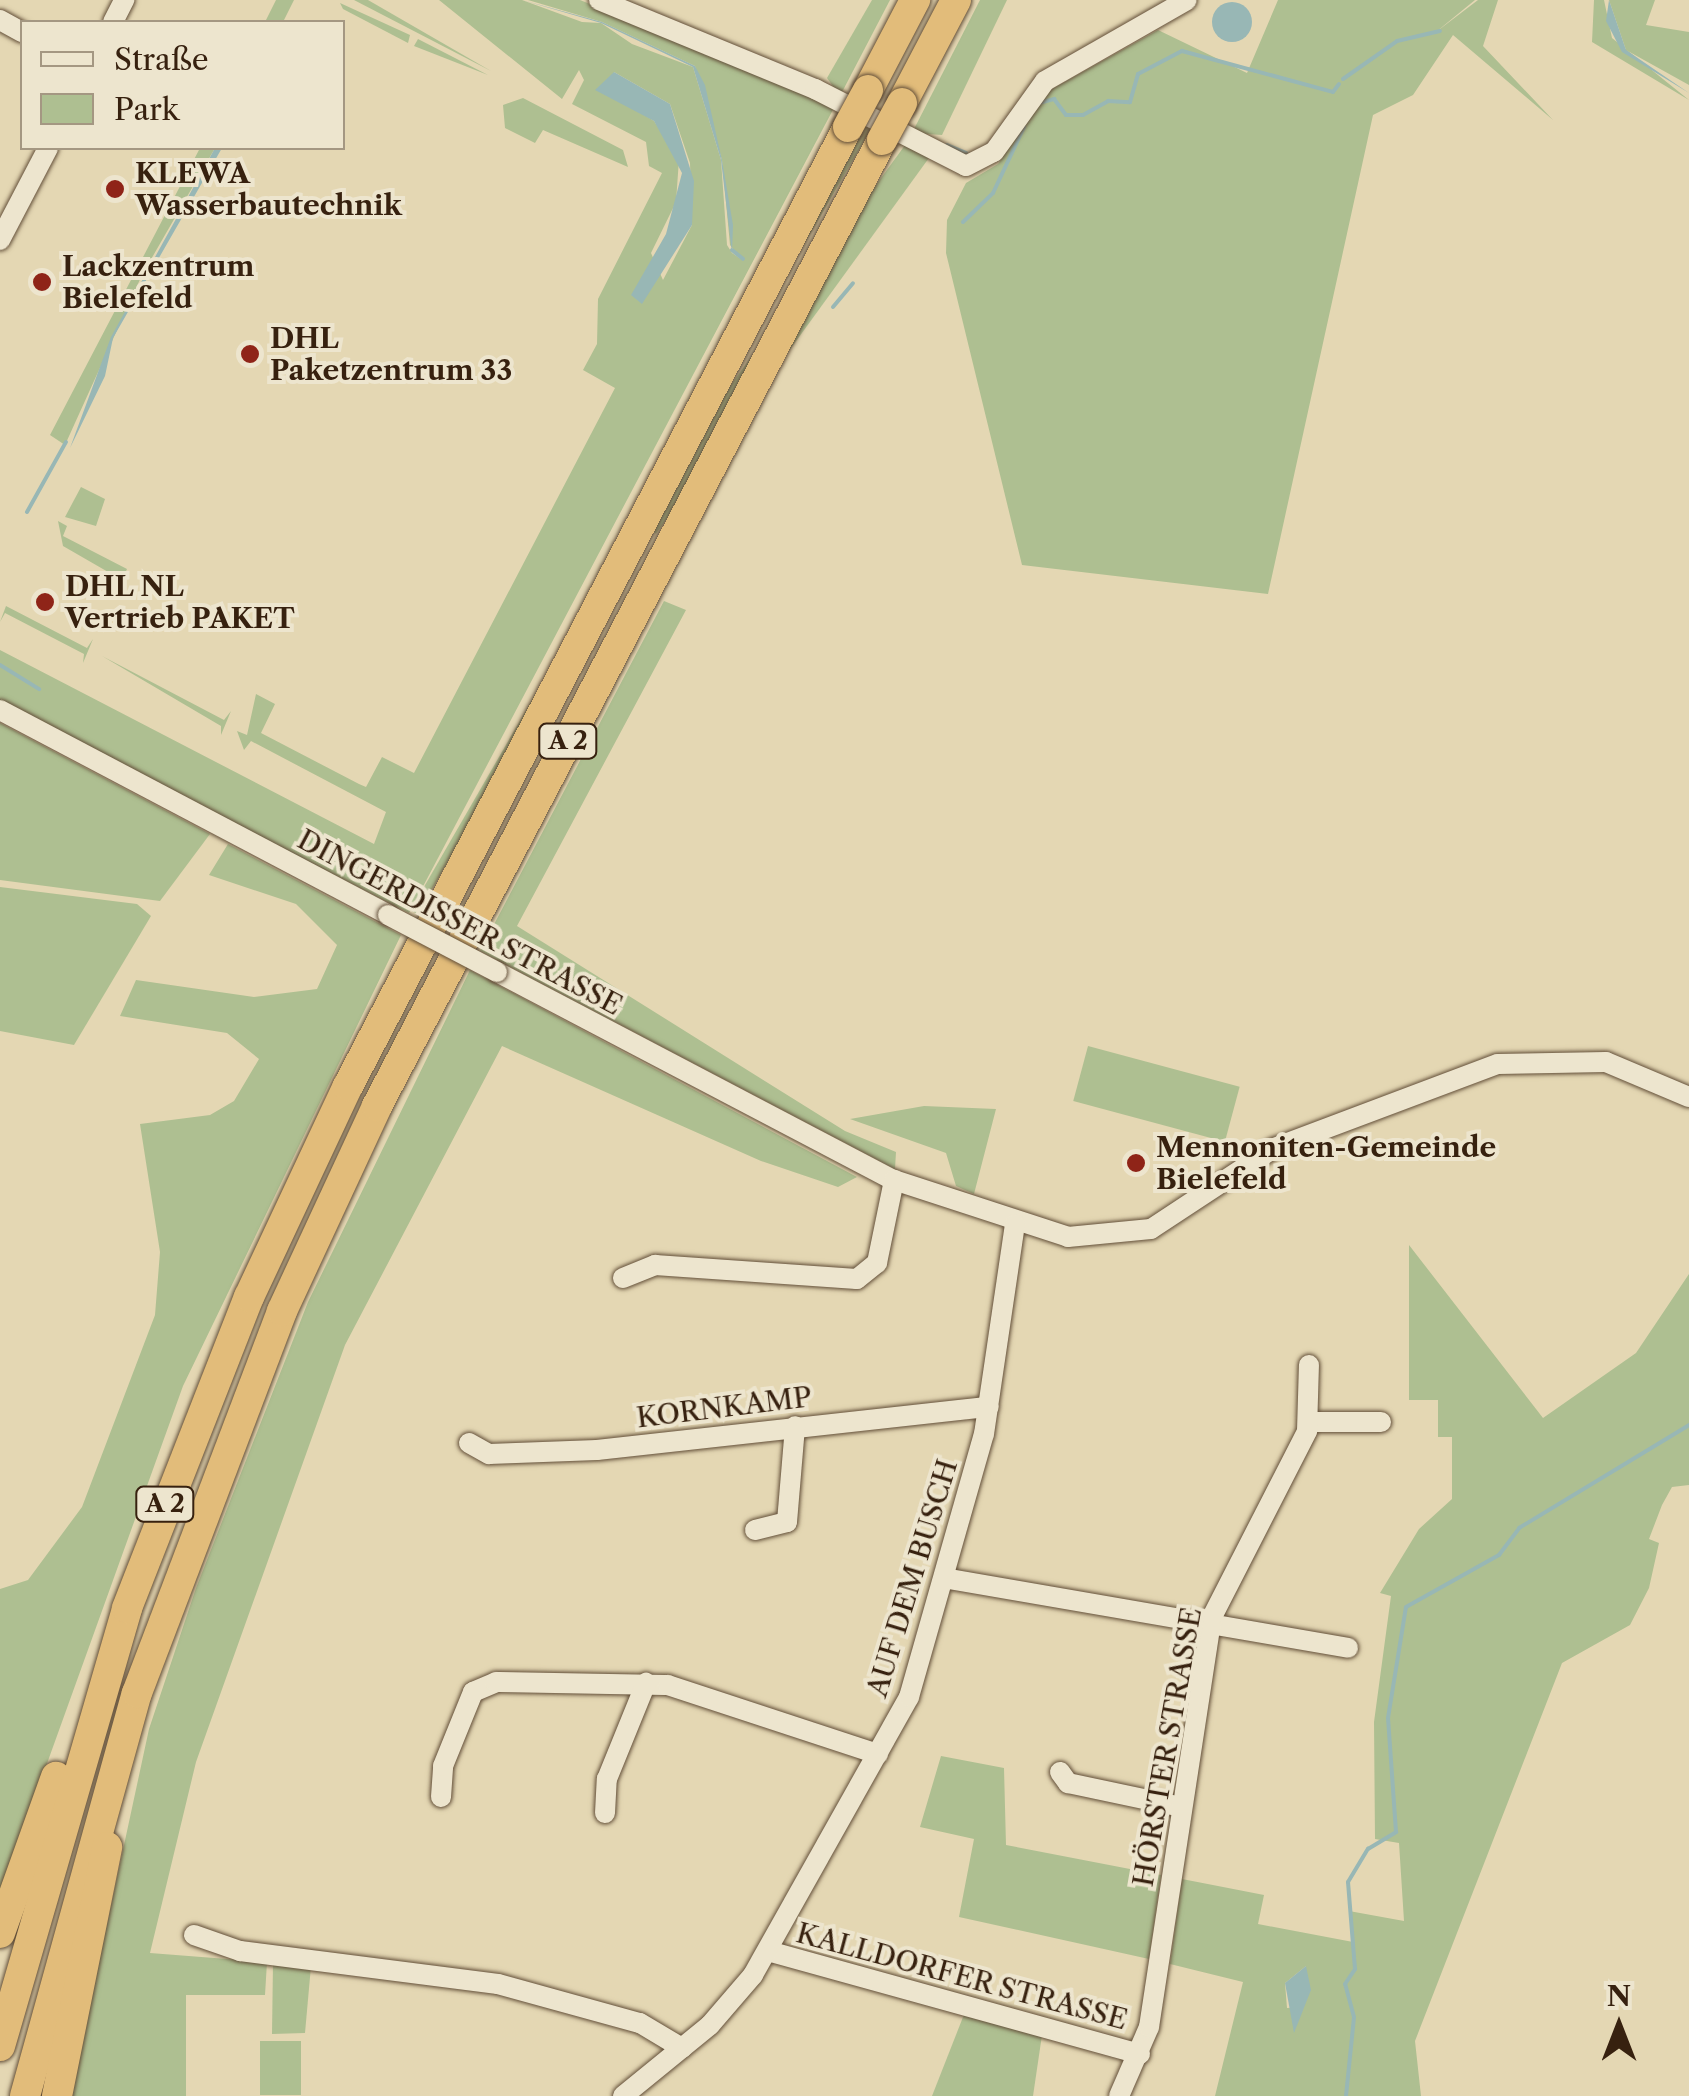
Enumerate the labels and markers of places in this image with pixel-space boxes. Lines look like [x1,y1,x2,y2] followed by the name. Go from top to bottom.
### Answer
[135,156,402,222] place label: KLEWA Wasserbautechnik
[104,178,126,200] marker: KLEWA Wasserbautechnik
[62,249,254,315] place label: Lackzentrum Bielefeld
[31,271,53,293] marker: Lackzentrum Bielefeld
[270,321,512,387] place label: DHL Paketzentrum 33
[239,343,261,365] marker: DHL Paketzentrum 33
[65,569,295,635] place label: DHL NL Vertrieb PAKET
[34,591,56,613] marker: DHL NL Vertrieb PAKET
[1156,1130,1496,1196] place label: Mennoniten-Gemeinde Bielefeld
[1125,1152,1147,1174] marker: Mennoniten-Gemeinde Bielefeld

